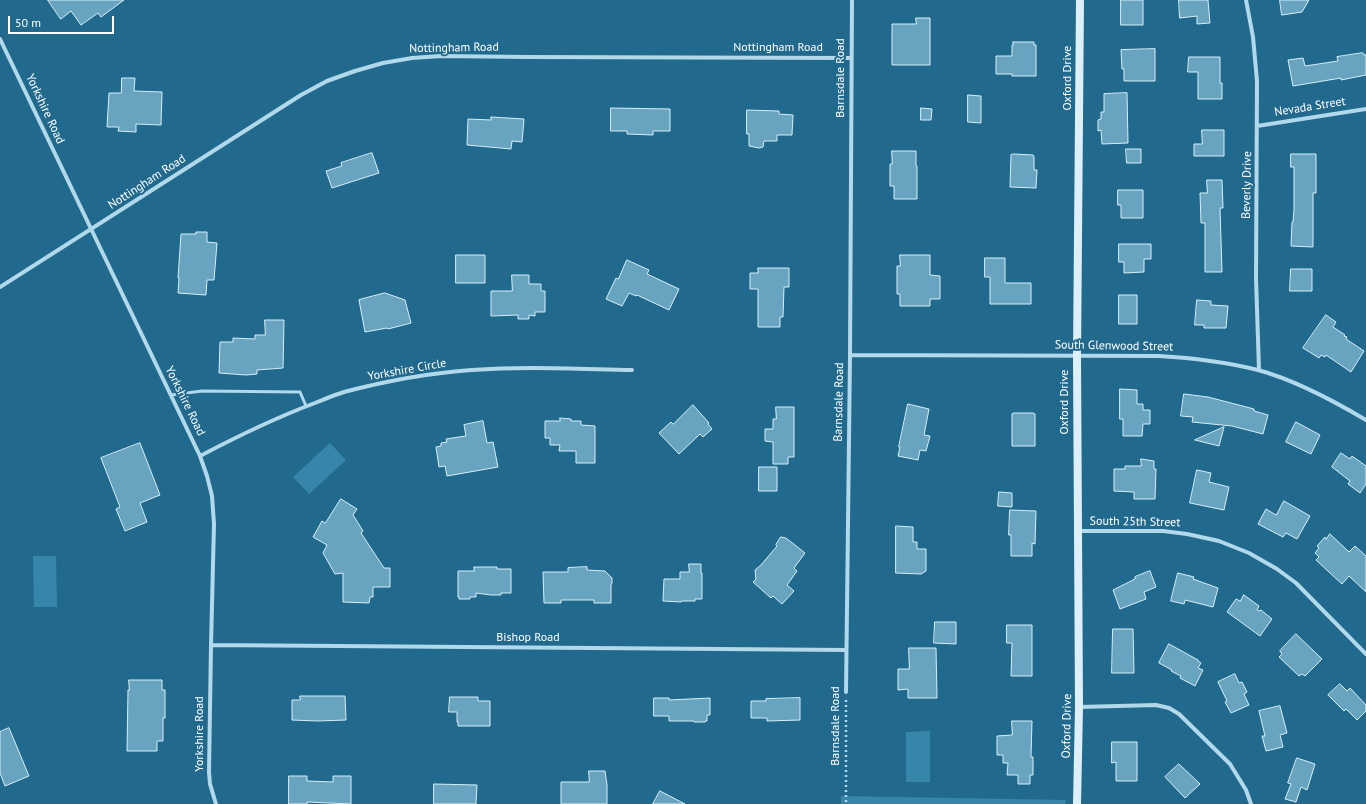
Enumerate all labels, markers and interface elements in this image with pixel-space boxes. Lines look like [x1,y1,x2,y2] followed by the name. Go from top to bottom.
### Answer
[10,8,116,34] scale bar
[15,15,41,30] text: 50 m
[834,38,848,118] street label: Barnsdale Road
[409,40,499,56] street label: Nottingham Road
[733,41,823,55] street label: Nottingham Road
[1061,46,1075,110] street label: Oxford Drive
[23,72,67,146] street label: Yorkshire Road
[1273,94,1347,120] street label: Nevada Street
[1239,151,1255,219] street label: Beverly Drive
[105,152,189,212] street label: Nottingham Road
[1055,338,1173,354] street label: South Glenwood Street
[367,356,447,384] street label: Yorkshire Circle
[831,362,847,442] street label: Barnsdale Road
[162,364,208,438] street label: Yorkshire Road
[1058,370,1072,434] street label: Oxford Drive
[1090,514,1180,530] street label: South 25th Street
[496,631,560,645] street label: Bishop Road
[829,686,843,766] street label: Barnsdale Road
[1059,693,1075,759] street label: Oxford Drive
[193,696,207,772] street label: Yorkshire Road

